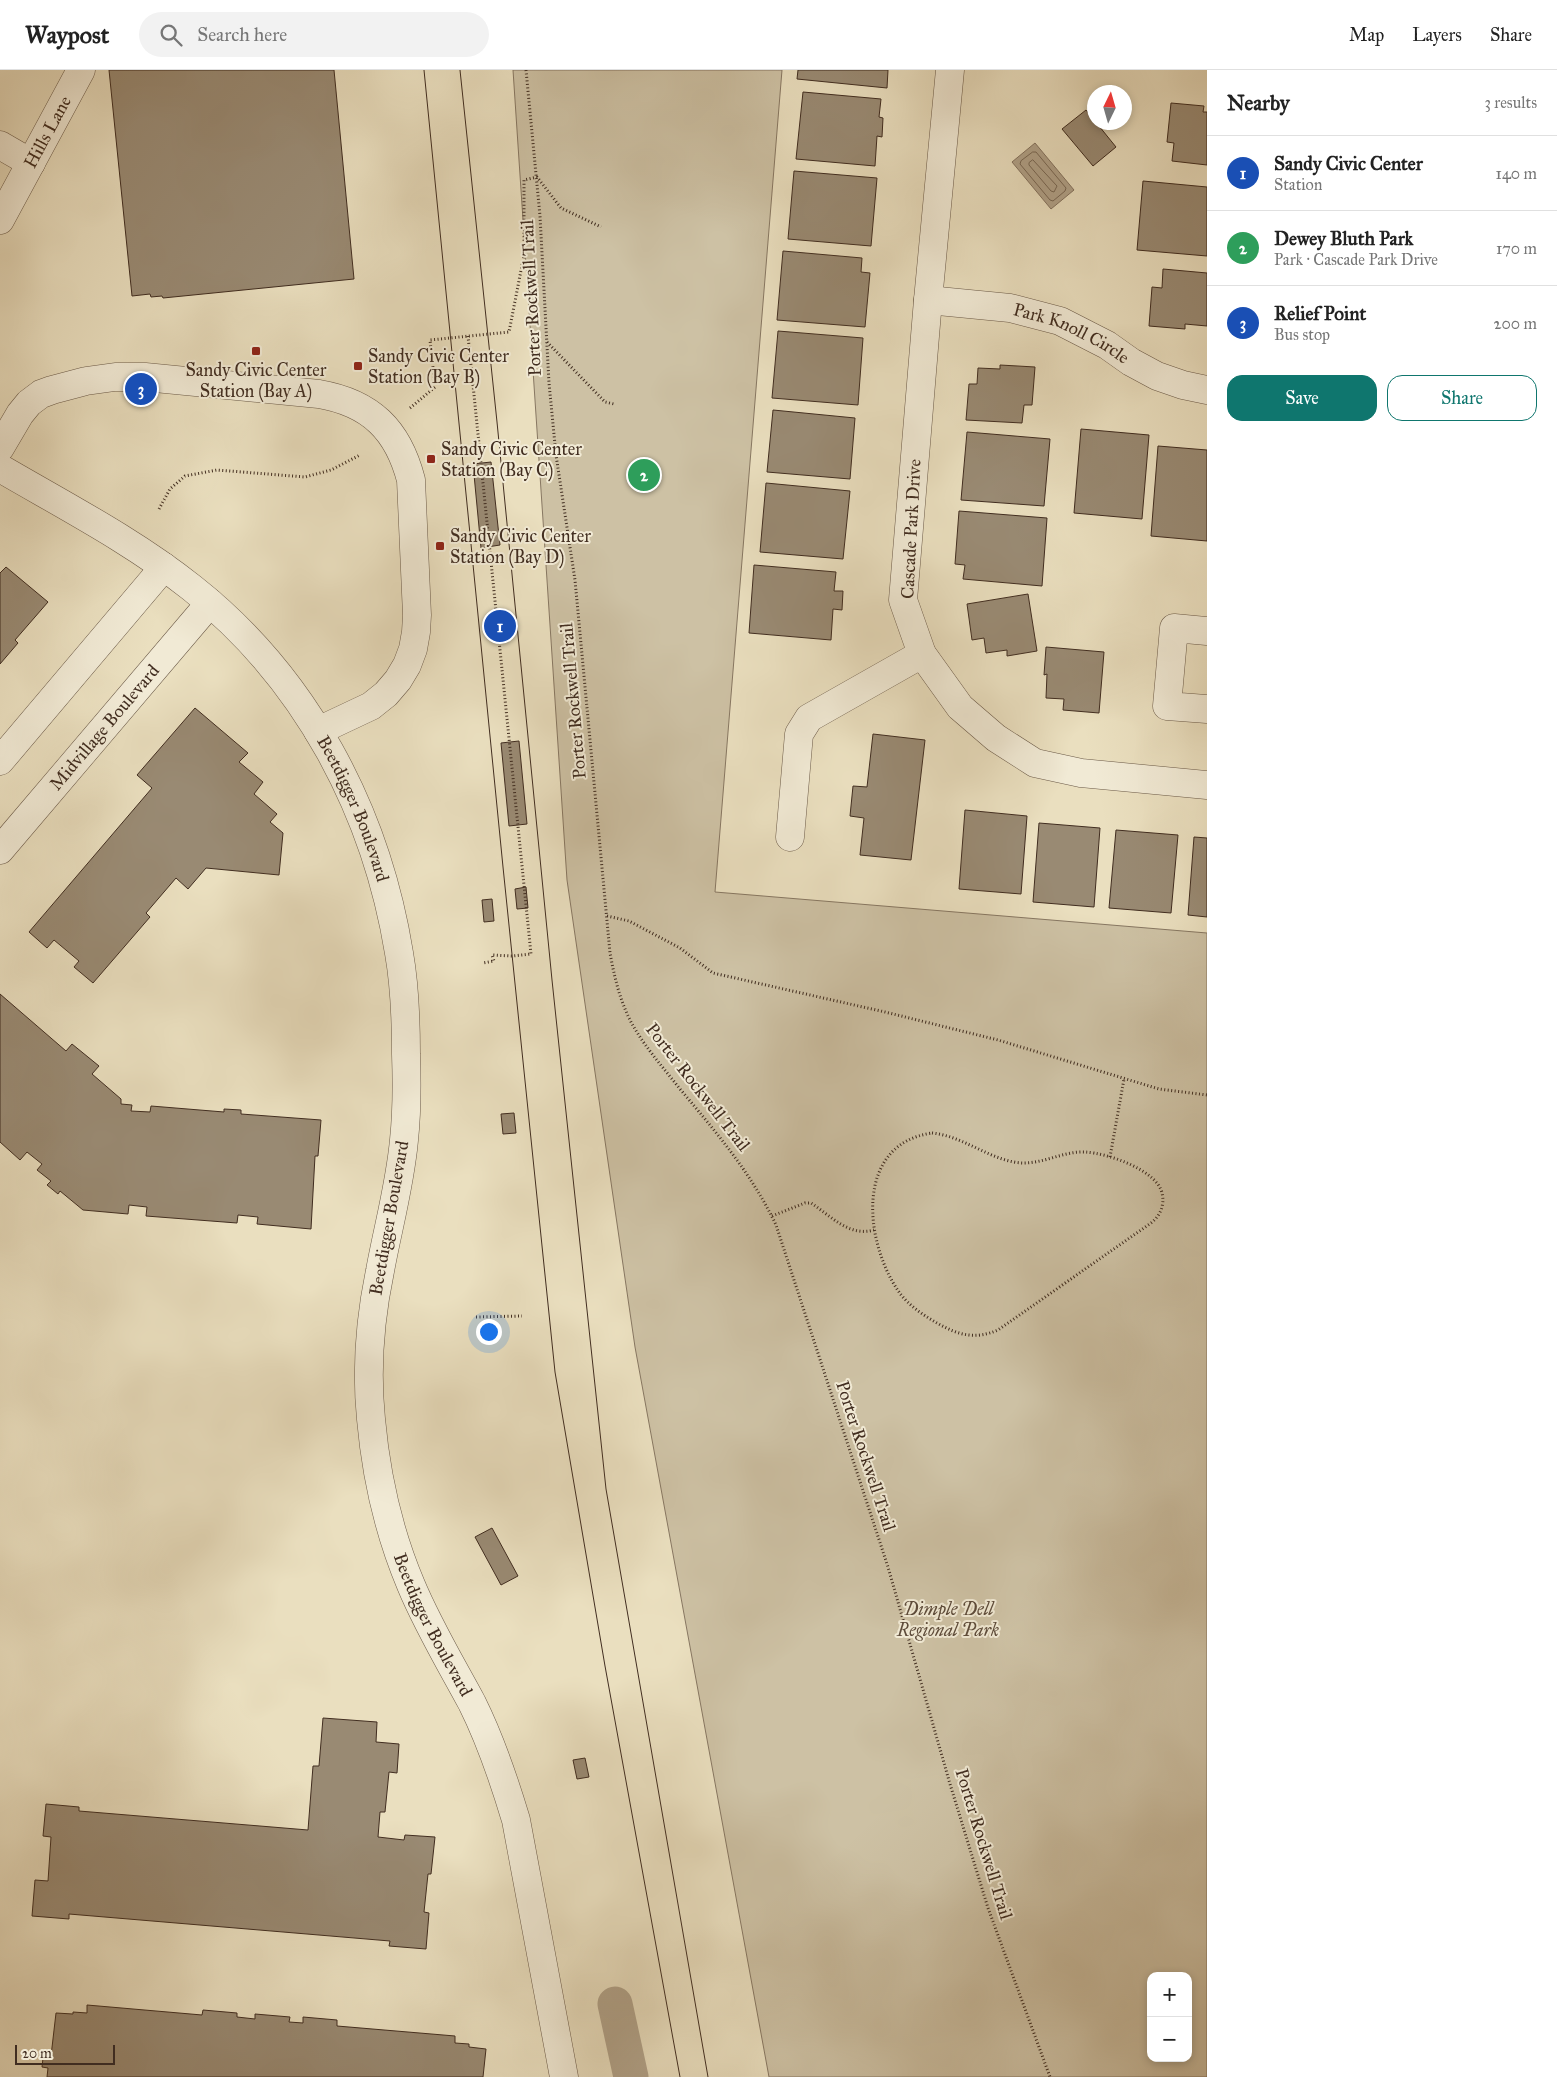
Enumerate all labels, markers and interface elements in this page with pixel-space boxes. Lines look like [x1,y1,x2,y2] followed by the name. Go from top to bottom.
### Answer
[139,12,489,57] search box
[25,20,109,50] text: Waypost
[157,21,185,49] icon: search
[197,23,287,46] text: Search here
[1349,24,1384,46] text: Map
[1412,24,1462,46] text: Layers
[1490,24,1532,46] text: Share
[1087,85,1132,130] north arrow
[1227,90,1290,116] text: Nearby
[19,92,76,172] street label: Hills Lane
[1484,93,1537,112] text: 3 results
[1274,152,1423,175] text: Sandy Civic Center
[1240,164,1246,183] text: 1
[1496,164,1537,183] text: 140 m
[1274,175,1322,194] text: Station
[516,219,546,377] street label: Porter Rockwell Trail
[1274,227,1413,250] text: Dewey Bluth Park
[1239,239,1247,258] text: 2
[1496,239,1537,258] text: 170 m
[1274,250,1438,269] text: Park · Cascade Park Drive
[1011,298,1134,368] street label: Park Knoll Circle
[1274,302,1366,325] text: Relief Point
[1240,314,1246,333] text: 3
[1494,314,1537,333] text: 200 m
[1274,325,1330,344] text: Bus stop
[250,345,262,357] marker: Sandy Civic Center Station (Bay A)
[368,345,509,389] place label: Sandy Civic Center Station (Bay B)
[185,359,327,403] place label: Sandy Civic Center Station (Bay A)
[352,360,364,372] marker: Sandy Civic Center Station (Bay B)
[125,370,157,408] pin: 3
[1227,375,1377,421] button: Save
[1387,375,1537,421] button: Share
[441,438,582,482] place label: Sandy Civic Center Station (Bay C)
[425,453,437,465] marker: Sandy Civic Center Station (Bay C)
[628,456,660,494] pin: 2
[896,458,926,600] street label: Cascade Park Drive
[450,525,591,569] place label: Sandy Civic Center Station (Bay D)
[434,540,446,552] marker: Sandy Civic Center Station (Bay D)
[484,607,516,645] pin: 1
[555,622,591,780] street label: Porter Rockwell Trail
[45,660,164,795] street label: Midvillage Boulevard
[312,732,394,884] street label: Beetdigger Boulevard
[641,1018,755,1156] street label: Porter Rockwell Trail
[365,1139,414,1297] street label: Beetdigger Boulevard
[476,1319,502,1345] your location
[831,1378,901,1534] street label: Porter Rockwell Trail
[389,1550,477,1700] street label: Beetdigger Boulevard
[896,1598,999,1641] park label: Dimple Dell Regional Park
[951,1766,1017,1922] street label: Porter Rockwell Trail
[1147,1972,1192,2062] map controls
[1147,1972,1192,2017] button: +
[1147,2017,1192,2062] button: −
[15,2042,115,2065] scale bar
[22,2045,52,2062] text: 20 m

